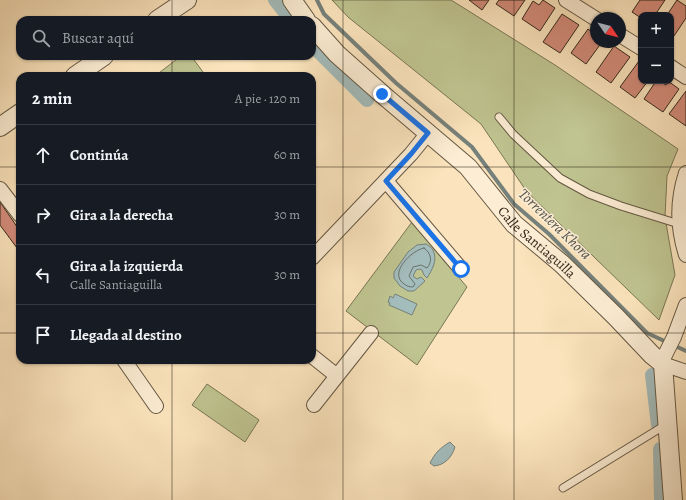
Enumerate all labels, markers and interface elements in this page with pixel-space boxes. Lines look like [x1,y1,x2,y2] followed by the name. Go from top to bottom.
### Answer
[590,12,626,48] north arrow
[638,12,674,84] map controls
[638,12,674,48] button: +
[16,16,316,60] search box
[30,27,52,49] icon: search
[62,28,134,48] text: Buscar aquí
[638,48,674,84] button: −
[373,85,391,103] route end
[32,87,72,110] text: 2 min
[235,90,300,107] text: A pie · 120 m
[32,144,54,166] icon: ahead
[70,145,128,165] text: Continúa
[274,146,300,163] text: 60 m
[514,184,596,264] water label: Torrentera Khora
[494,202,581,283] street label: Calle Santiaguilla
[32,204,54,226] icon: right
[70,205,173,225] text: Gira a la derecha
[274,206,300,223] text: 30 m
[70,256,183,276] text: Gira a la izquierda
[452,260,470,278] route start
[32,264,54,286] icon: left
[274,266,300,283] text: 30 m
[70,276,162,293] text: Calle Santiaguilla
[32,324,54,346] icon: arrive
[70,325,182,345] text: Llegada al destino

